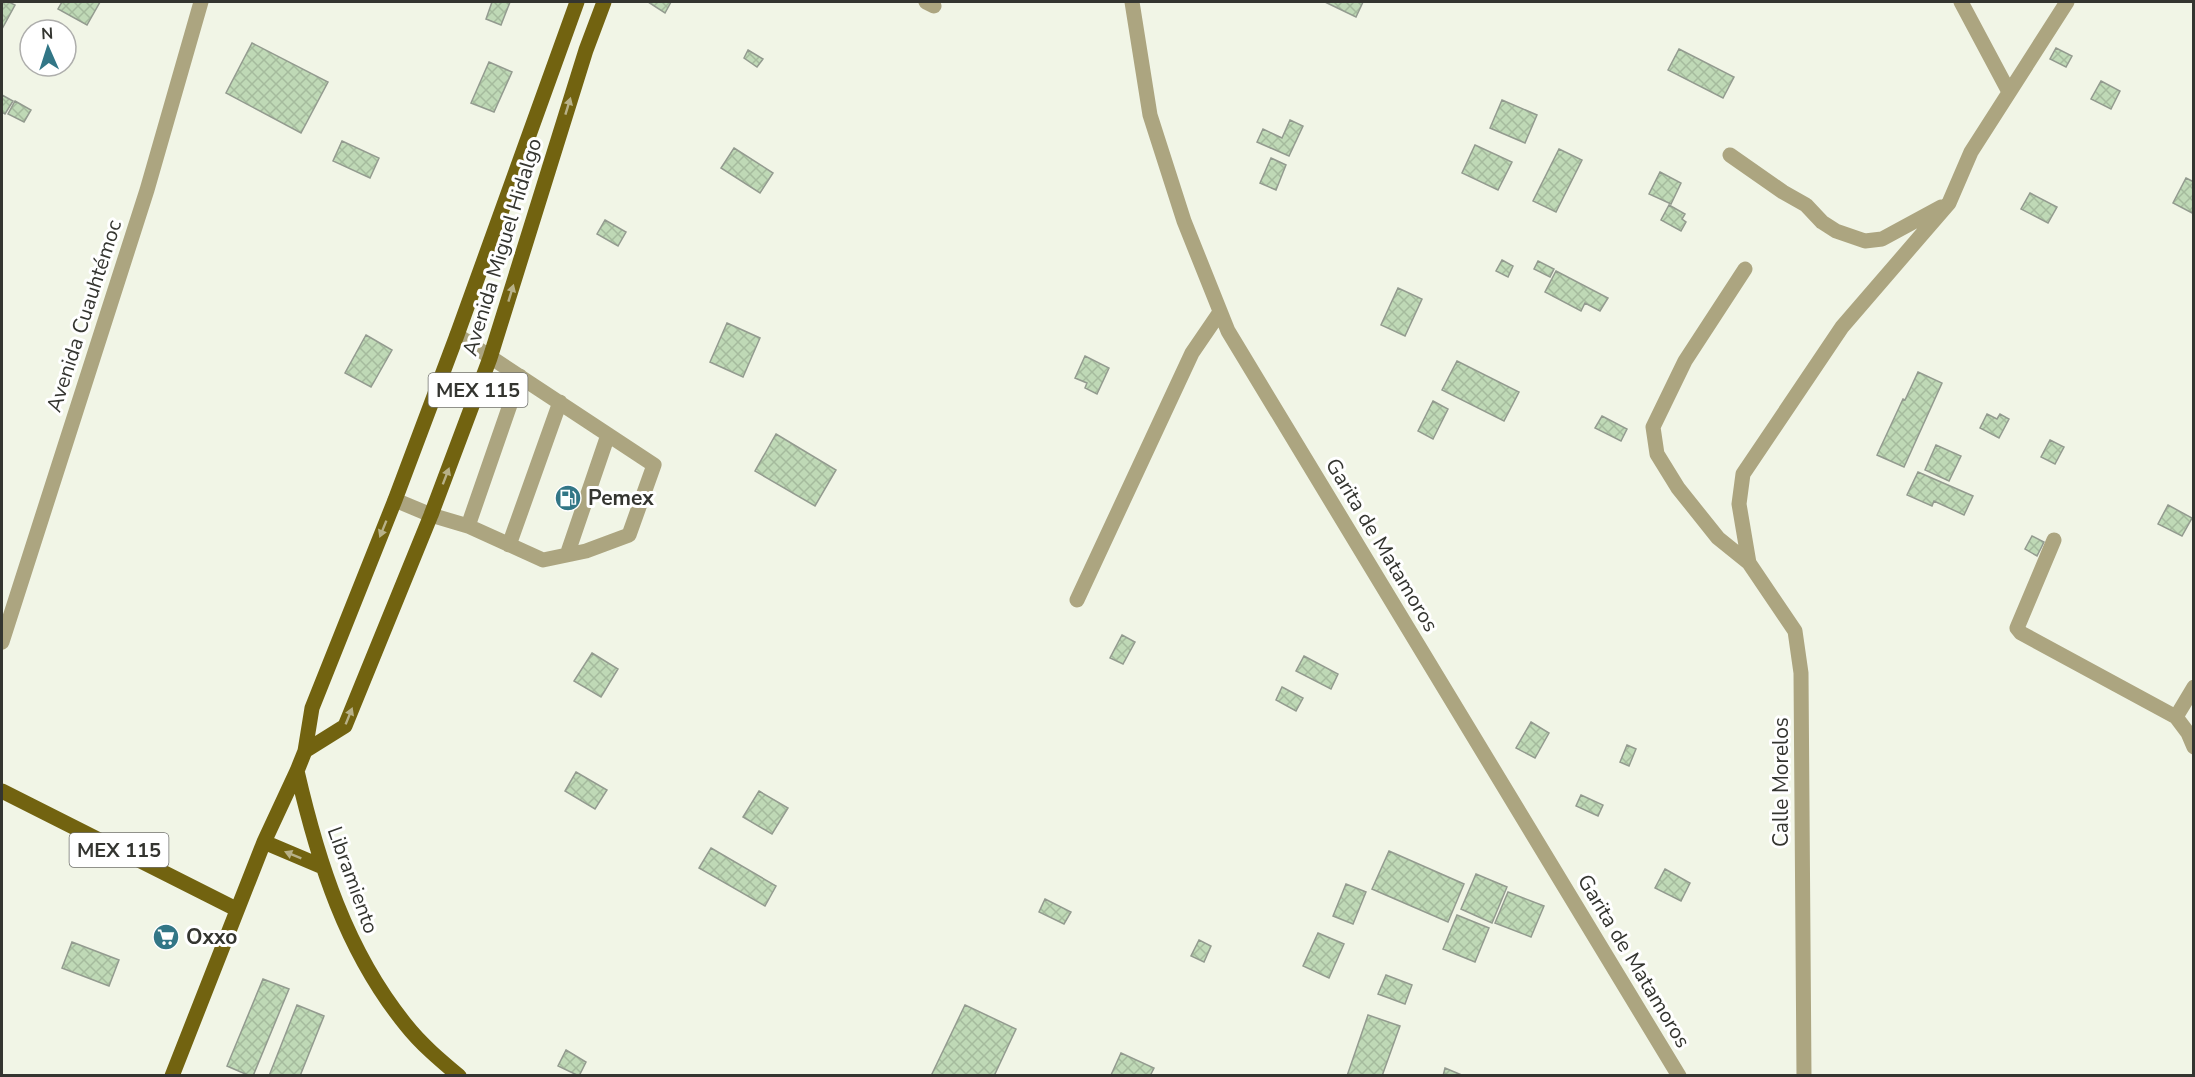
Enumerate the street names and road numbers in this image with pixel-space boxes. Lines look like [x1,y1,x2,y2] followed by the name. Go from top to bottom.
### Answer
[456,135,548,359] street label: Avenida Miguel Hidalgo
[40,216,128,416] street label: Avenida Cuauhtémoc
[428,373,528,407] road number: MEX 115
[1319,453,1445,637] street label: Garita de Matamoros
[1767,717,1795,847] street label: Calle Morelos
[321,823,385,937] street label: Libramiento
[70,833,168,867] road number: MEX 115
[1571,869,1697,1053] street label: Garita de Matamoros

